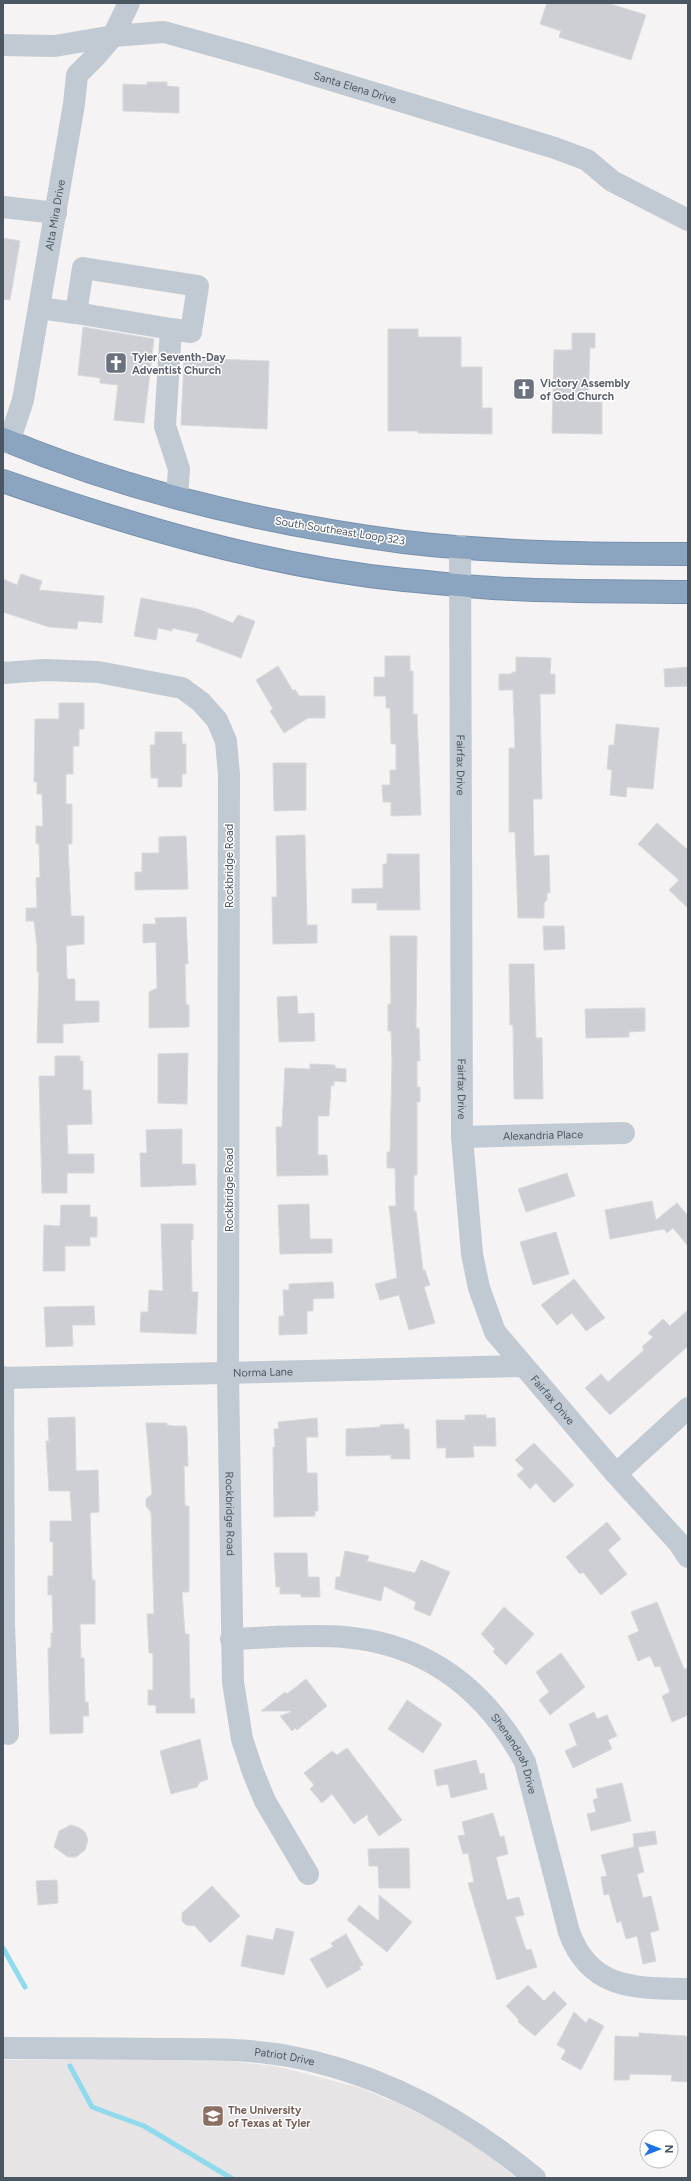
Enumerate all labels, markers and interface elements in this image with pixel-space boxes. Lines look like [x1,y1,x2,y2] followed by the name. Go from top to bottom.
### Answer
[312,69,398,106] street label: Santa Elena Drive
[42,179,67,251] street label: Alta Mira Drive
[103,350,129,376] church icon: Tyler Seventh-Day Adventist Church
[132,351,226,377] place label: Tyler Seventh-Day Adventist Church
[511,376,537,402] church icon: Victory Assembly of God Church
[540,377,631,403] place label: Victory Assembly of God Church
[274,514,406,548] street label: South Southeast Loop 323
[454,735,467,795] street label: Fairfax Drive
[223,824,236,908] street label: Rockbridge Road
[455,1059,468,1119] street label: Fairfax Drive
[503,1128,583,1142] street label: Alexandria Place
[223,1148,236,1232] street label: Rockbridge Road
[233,1365,293,1379] street label: Norma Lane
[528,1372,577,1427] street label: Fairfax Drive
[223,1471,237,1556] street label: Rockbridge Road
[488,1711,539,1795] street label: Shenandoah Drive
[254,2045,316,2068] street label: Patriot Drive
[200,2103,226,2129] school or university icon: The University of Texas at Tyler
[228,2104,311,2130] place label: The University of Texas at Tyler
[639,2129,679,2169] north arrow
[662,2145,675,2153] text: N

